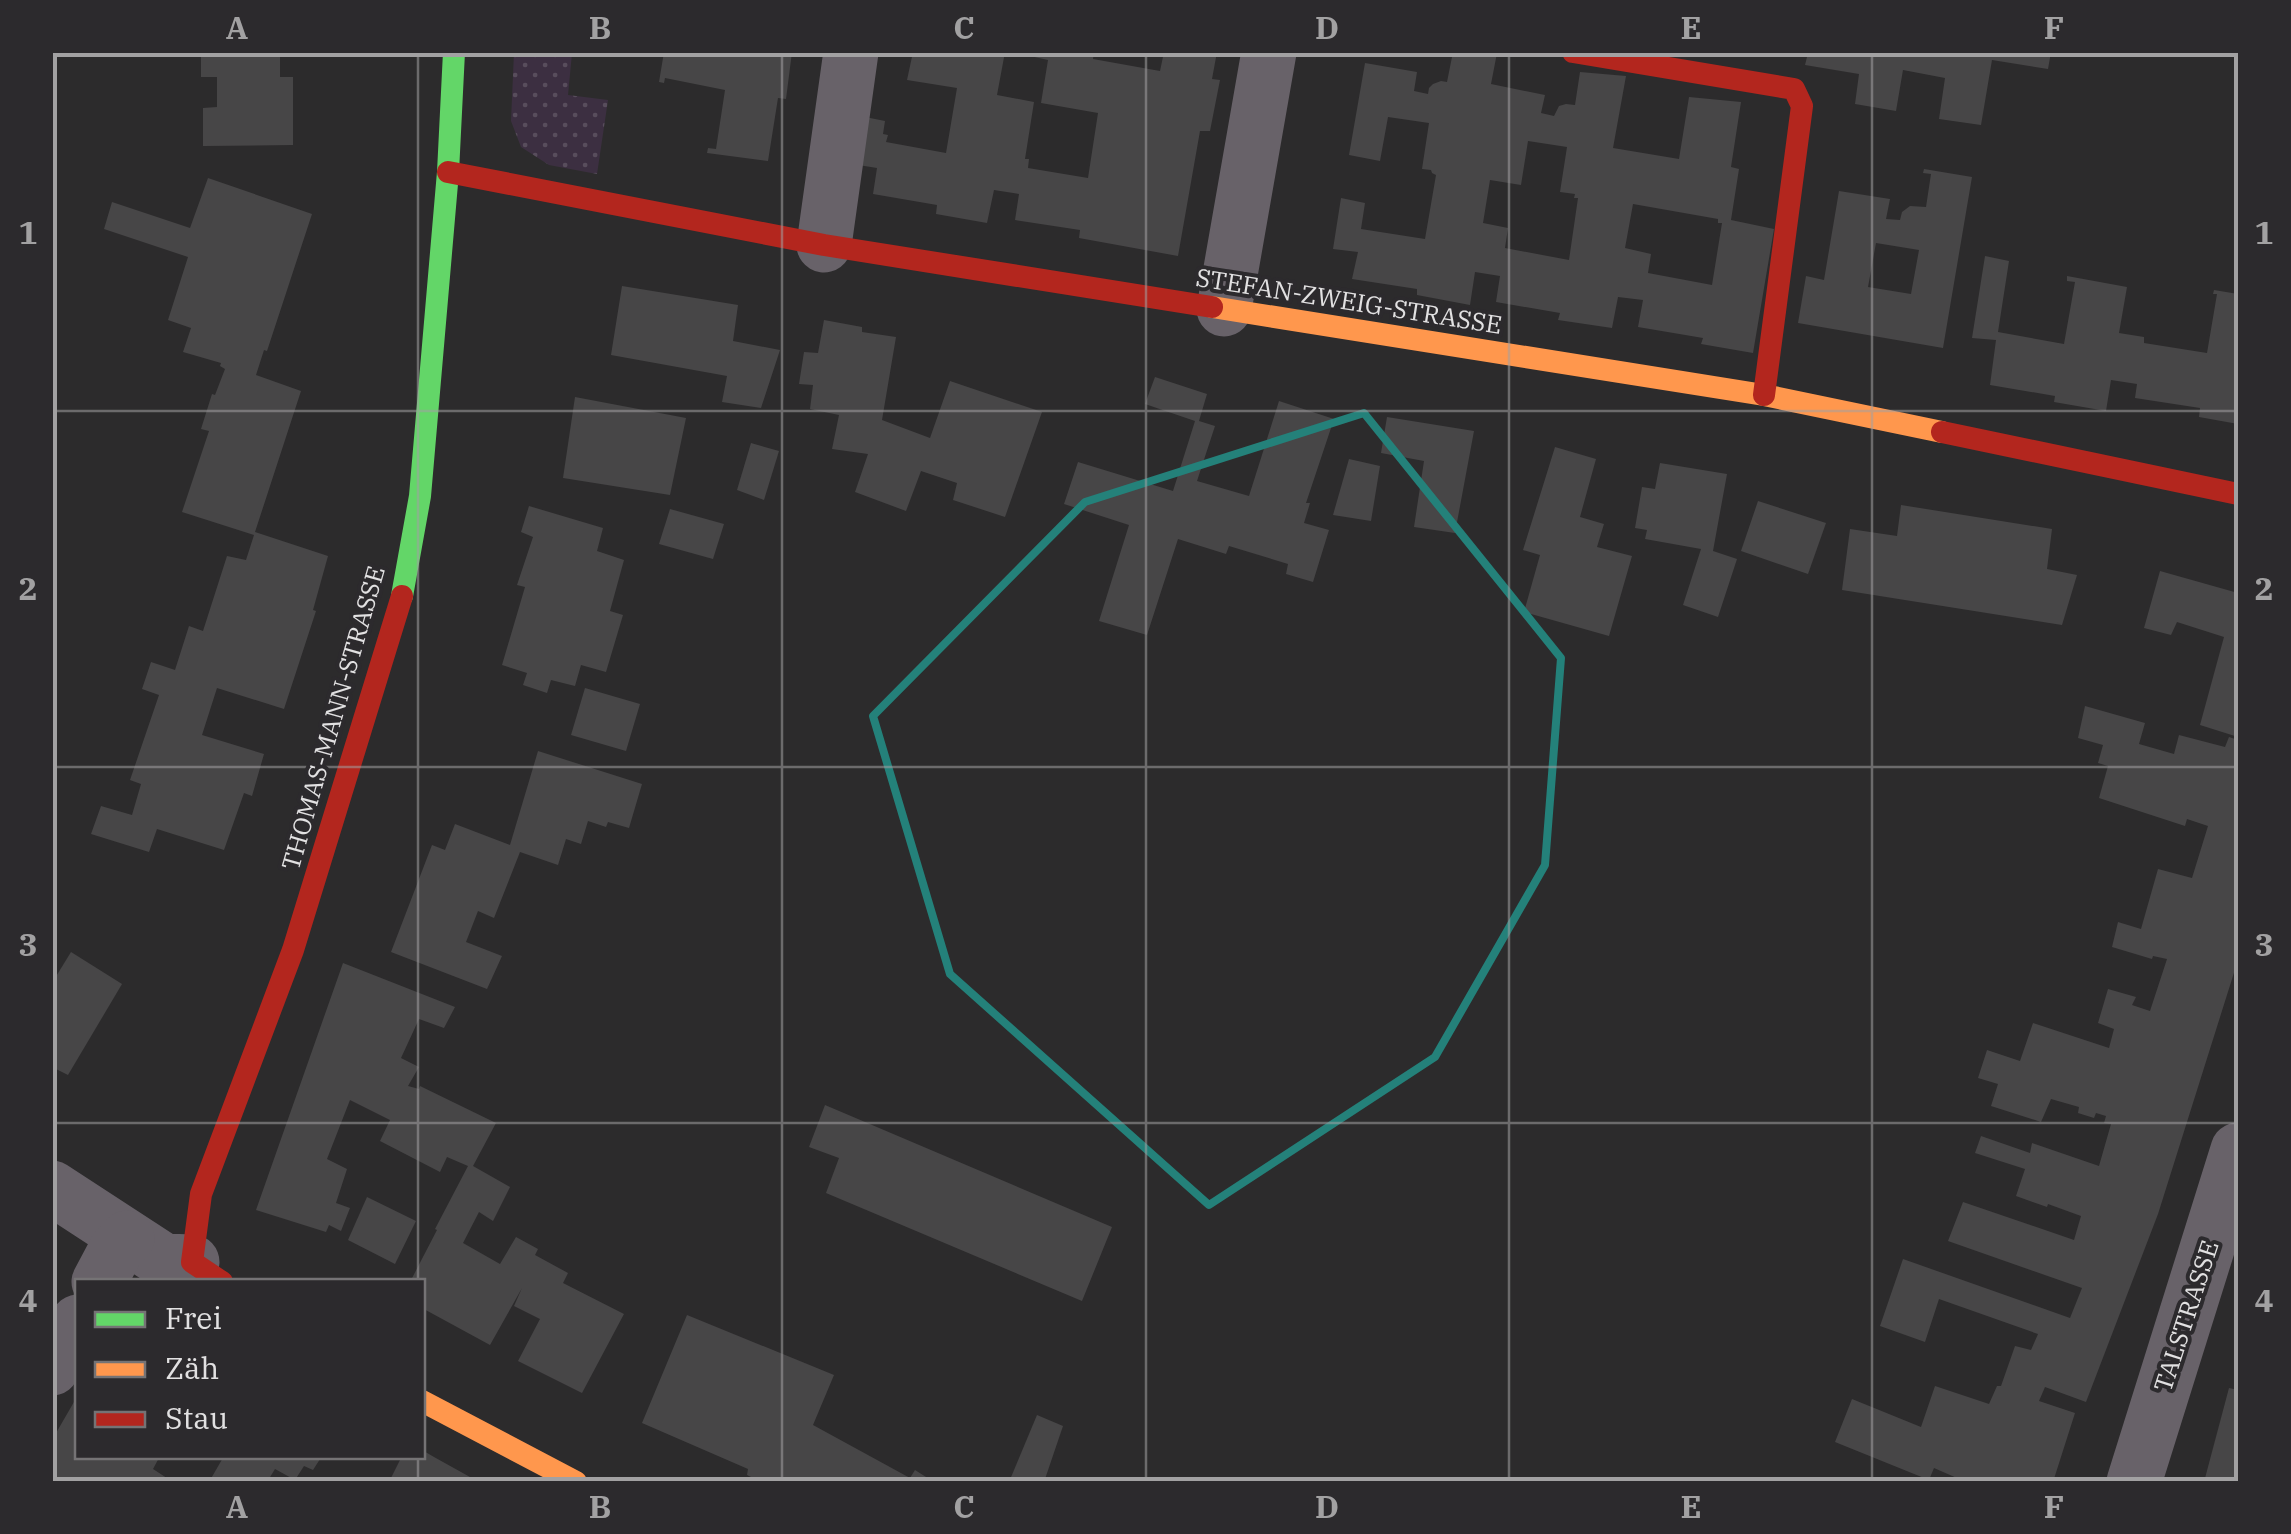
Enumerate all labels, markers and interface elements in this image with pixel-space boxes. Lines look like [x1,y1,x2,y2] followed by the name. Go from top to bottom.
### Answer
[226,6,248,48] text: A
[589,6,611,48] text: B
[953,6,975,48] text: C
[1315,6,1339,48] text: D
[1680,6,1702,48] text: E
[2044,6,2064,48] text: F
[18,211,38,253] text: 1
[2254,211,2274,253] text: 1
[1194,260,1504,341] street label: STEFAN-ZWEIG-STRASSE
[273,562,392,874] street label: THOMAS-MANN-STRASSE
[18,567,38,609] text: 2
[2254,567,2274,609] text: 2
[18,923,38,965] text: 3
[2254,923,2274,965] text: 3
[2146,1236,2225,1396] street label: TALSTRASSE
[18,1279,38,1321] text: 4
[75,1279,425,1459] legend
[2254,1279,2274,1321] text: 4
[165,1298,222,1337] text: Frei
[165,1348,219,1387] text: Zäh
[165,1398,228,1437] text: Stau
[226,1485,248,1527] text: A
[589,1485,611,1527] text: B
[953,1485,975,1527] text: C
[1315,1485,1339,1527] text: D
[1680,1485,1702,1527] text: E
[2044,1485,2064,1527] text: F

